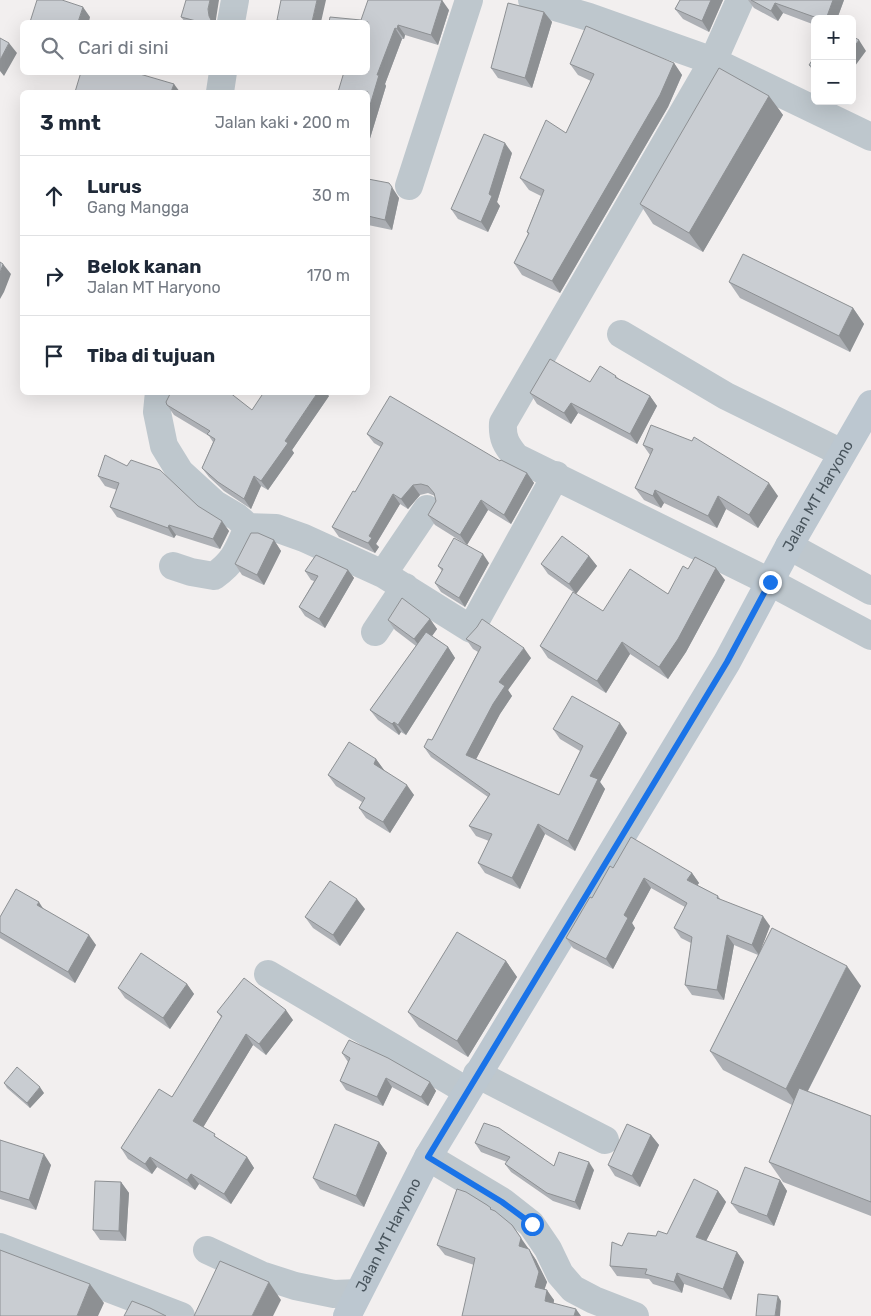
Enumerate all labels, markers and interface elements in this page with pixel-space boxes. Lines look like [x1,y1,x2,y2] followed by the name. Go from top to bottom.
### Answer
[811,15,856,105] map controls
[811,15,856,60] button: +
[20,20,370,75] search box
[38,34,66,62] icon: search
[78,36,169,59] text: Cari di sini
[811,60,856,105] button: −
[40,110,101,135] text: 3 mnt
[215,113,350,132] text: Jalan kaki · 200 m
[87,175,142,198] text: Lurus
[40,182,68,210] icon: ahead
[312,186,350,205] text: 30 m
[87,198,189,217] text: Gang Mangga
[87,255,202,278] text: Belok kanan
[40,262,68,290] icon: right
[307,266,350,285] text: 170 m
[87,278,221,297] text: Jalan MT Haryono
[40,342,68,370] icon: arrive
[87,344,215,367] text: Tiba di tujuan
[779,437,857,555] street label: Jalan MT Haryono
[759,571,782,594] route end
[352,1175,425,1295] street label: Jalan MT Haryono
[521,1213,544,1236] route start

